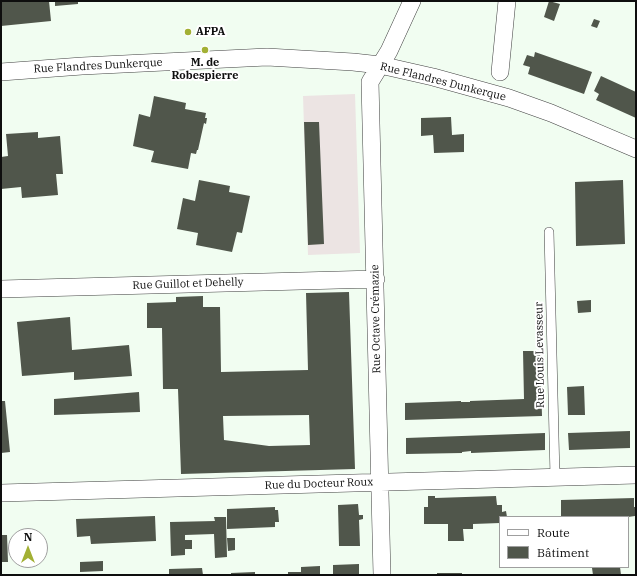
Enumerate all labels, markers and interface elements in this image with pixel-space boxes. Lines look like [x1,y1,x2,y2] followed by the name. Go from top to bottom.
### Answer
[196,25,225,39] place label: AFPA
[183,27,193,37] marker: AFPA
[200,45,210,55] marker: M. de Robespierre
[33,56,163,76] street label: Rue Flandres Dunkerque
[172,56,238,82] place label: M. de Robespierre
[379,60,507,104] street label: Rue Flandres Dunkerque
[368,264,384,374] street label: Rue Octave Crémazie
[132,275,244,293] street label: Rue Guillot et Dehelly
[532,302,548,408] street label: Rue Louis Levasseur
[264,476,374,492] street label: Rue du Docteur Roux
[499,516,629,568] legend
[537,525,570,540] text: Route
[8,528,48,568] north arrow
[24,530,32,544] text: N
[537,545,589,560] text: Bâtiment

